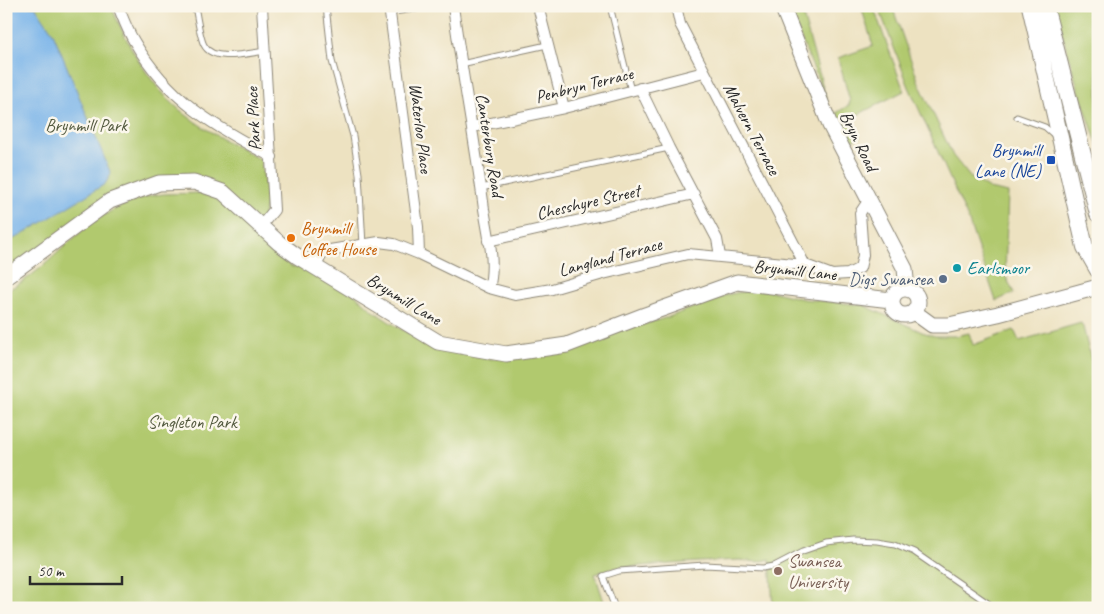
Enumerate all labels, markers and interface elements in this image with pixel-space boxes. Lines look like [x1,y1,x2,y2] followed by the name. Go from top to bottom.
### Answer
[533,62,636,108] street label: Penbryn Terrace
[719,79,786,180] street label: Malvern Terrace
[405,82,438,175] street label: Waterloo Place
[240,85,266,151] street label: Park Place
[471,92,509,201] street label: Canterbury Road
[835,107,884,177] street label: Bryn Road
[45,114,128,136] park label: Brynmill Park
[975,139,1044,182] place label: Brynmill Lane (NE)
[1045,154,1057,166] marker: Brynmill Lane (NE)
[534,179,645,225] street label: Chesshyre Street
[301,217,377,260] place label: Brynmill Coffee House
[285,232,297,244] marker: Brynmill Coffee House
[556,232,665,281] street label: Langland Terrace
[753,255,838,285] street label: Brynmill Lane
[967,257,1031,279] place label: Earlsmoor
[951,262,963,274] marker: Earlsmoor
[363,268,446,330] street label: Brynmill Lane
[849,268,934,290] place label: Digs Swansea
[937,273,949,285] marker: Digs Swansea
[147,411,238,433] park label: Singleton Park
[788,550,850,593] place label: Swansea University
[30,554,122,586] scale bar
[38,562,65,581] text: 50 m
[772,565,784,577] marker: Swansea University

